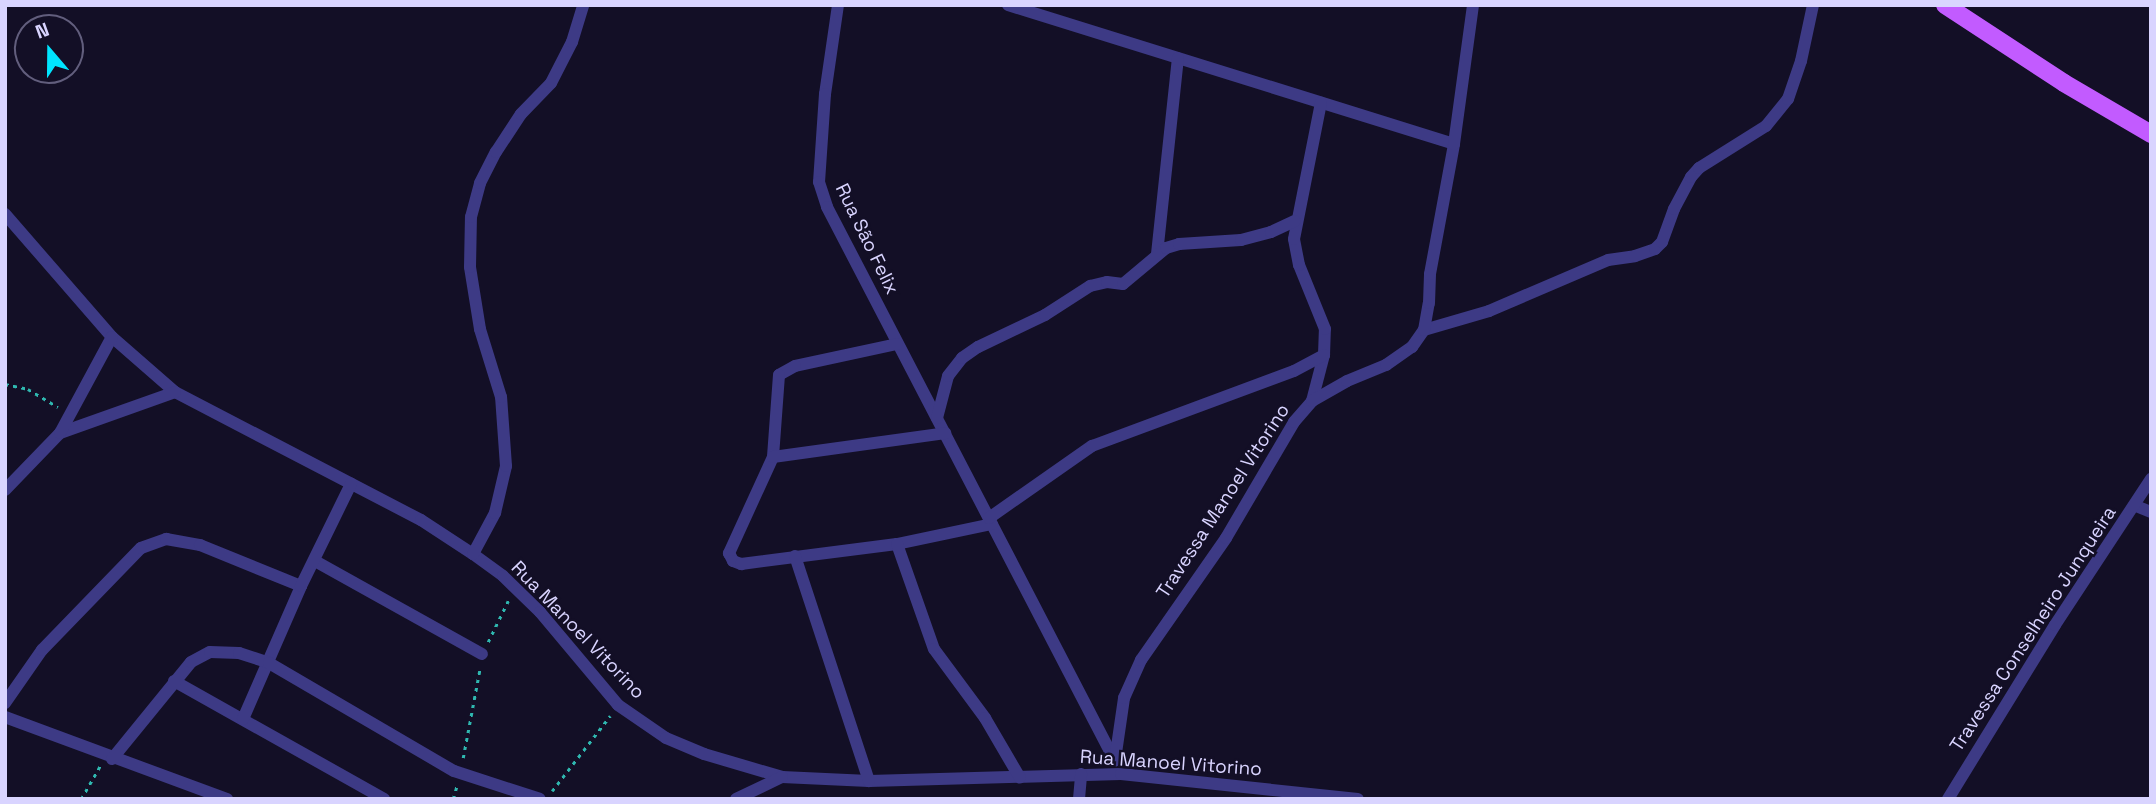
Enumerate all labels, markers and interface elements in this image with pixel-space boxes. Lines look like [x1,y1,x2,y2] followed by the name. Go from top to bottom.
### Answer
[14,14,84,84] north arrow
[32,17,53,45] text: N
[830,180,904,298] street label: Rua São Felix
[1152,400,1294,602] street label: Travessa Manoel Vitorino
[1945,502,2121,756] street label: Travessa Conselheiro Junqueira
[506,556,650,704] street label: Rua Manoel Vitorino
[1079,745,1263,781] street label: Rua Manoel Vitorino

